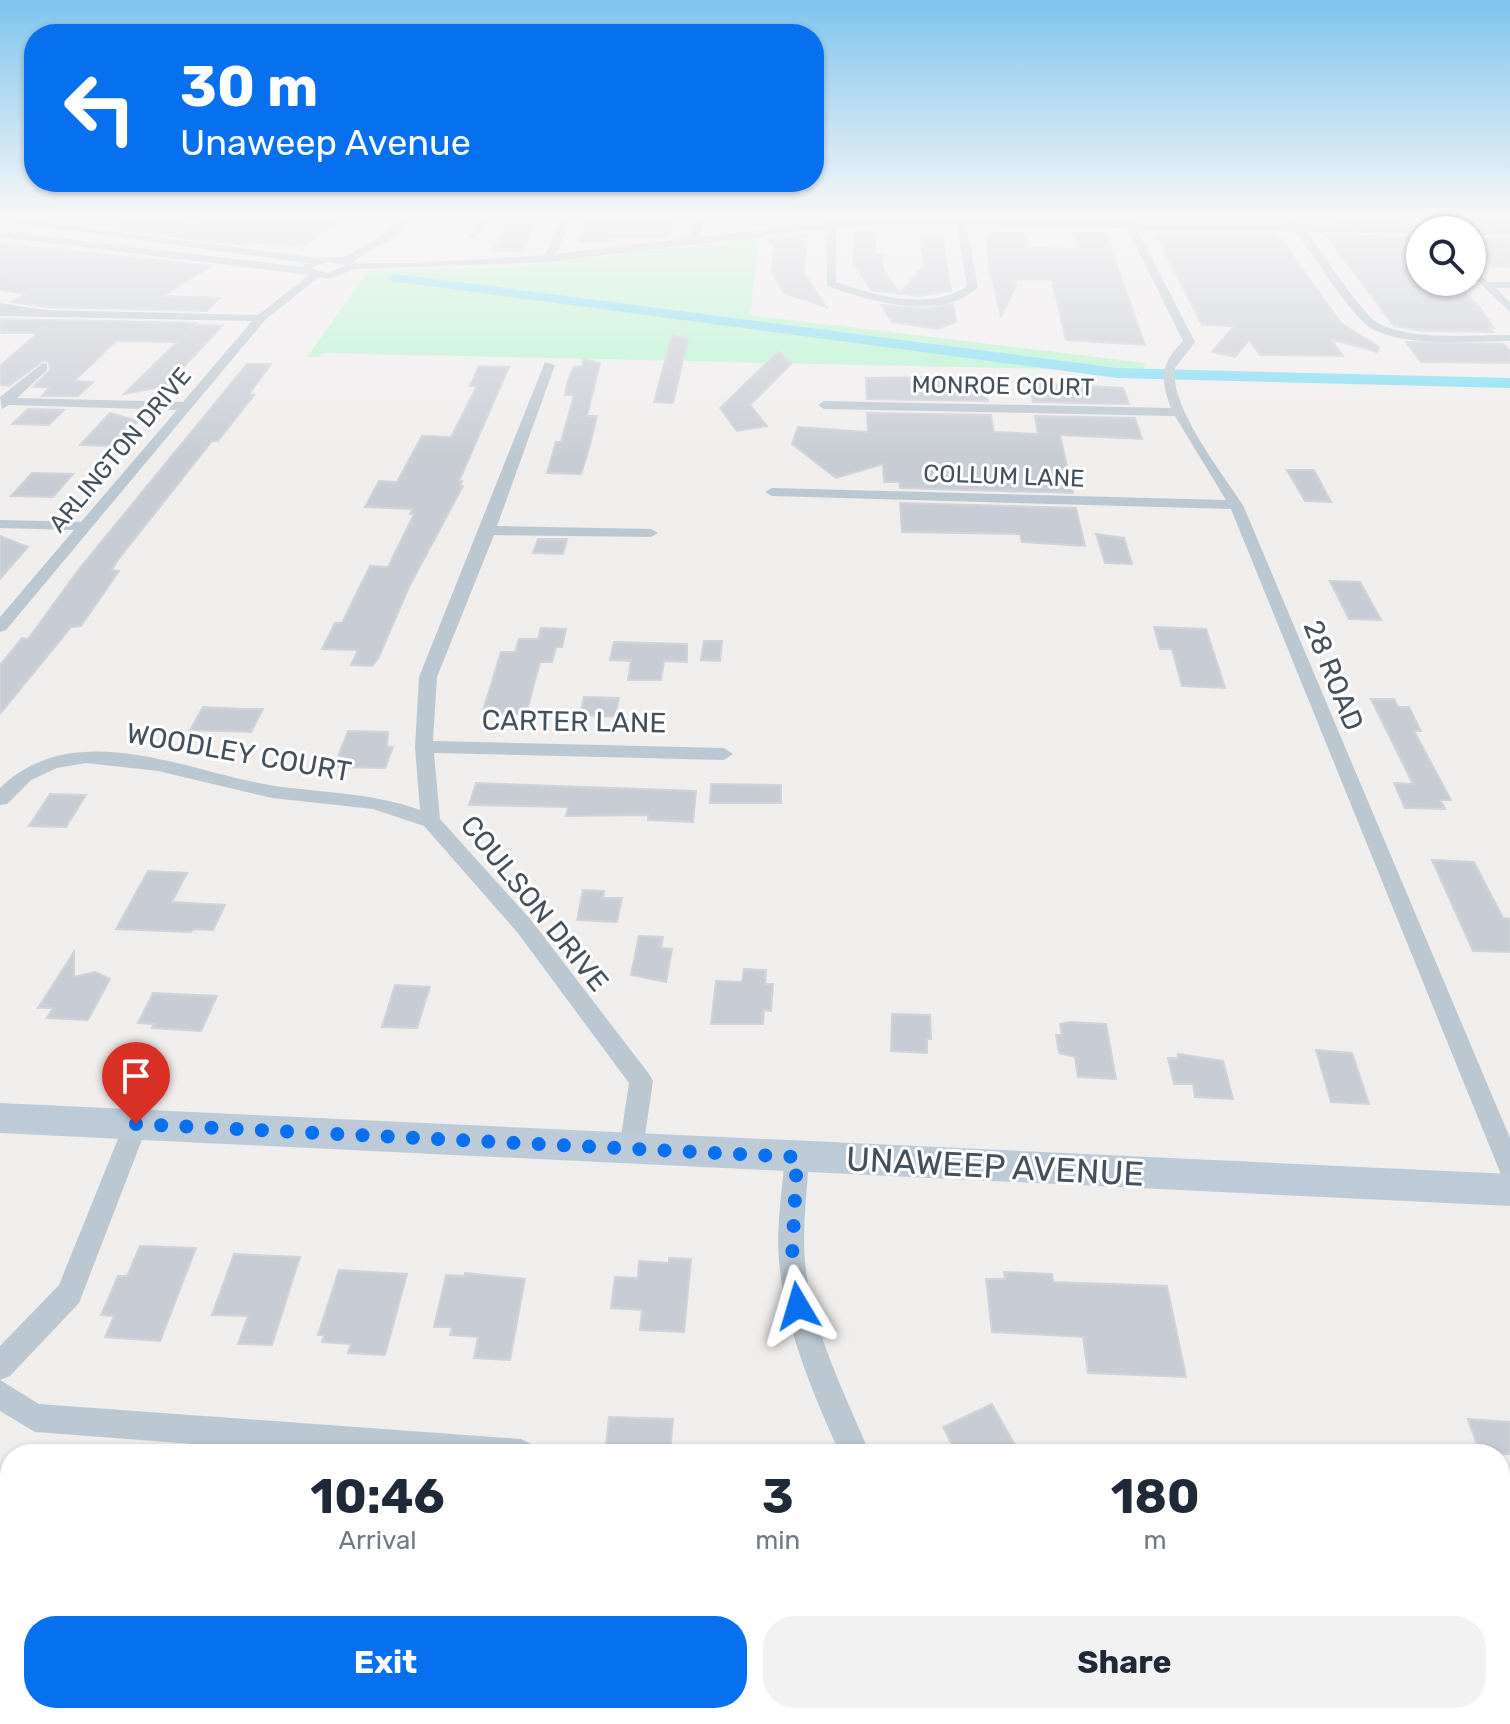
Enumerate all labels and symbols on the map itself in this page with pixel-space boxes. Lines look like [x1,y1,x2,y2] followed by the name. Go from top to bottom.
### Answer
[43,362,197,538] street label: ARLINGTON DRIVE
[911,370,1095,402] street label: MONROE COURT
[923,459,1085,493] street label: COLLUM LANE
[1296,615,1371,735] street label: 28 ROAD
[481,703,667,740] street label: CARTER LANE
[124,716,354,789] street label: WOODLEY COURT
[454,809,615,998] street label: COULSON DRIVE
[102,1042,170,1124] pin
[845,1138,1145,1195] street label: UNAWEEP AVENUE
[756,1264,840,1348] position arrow

